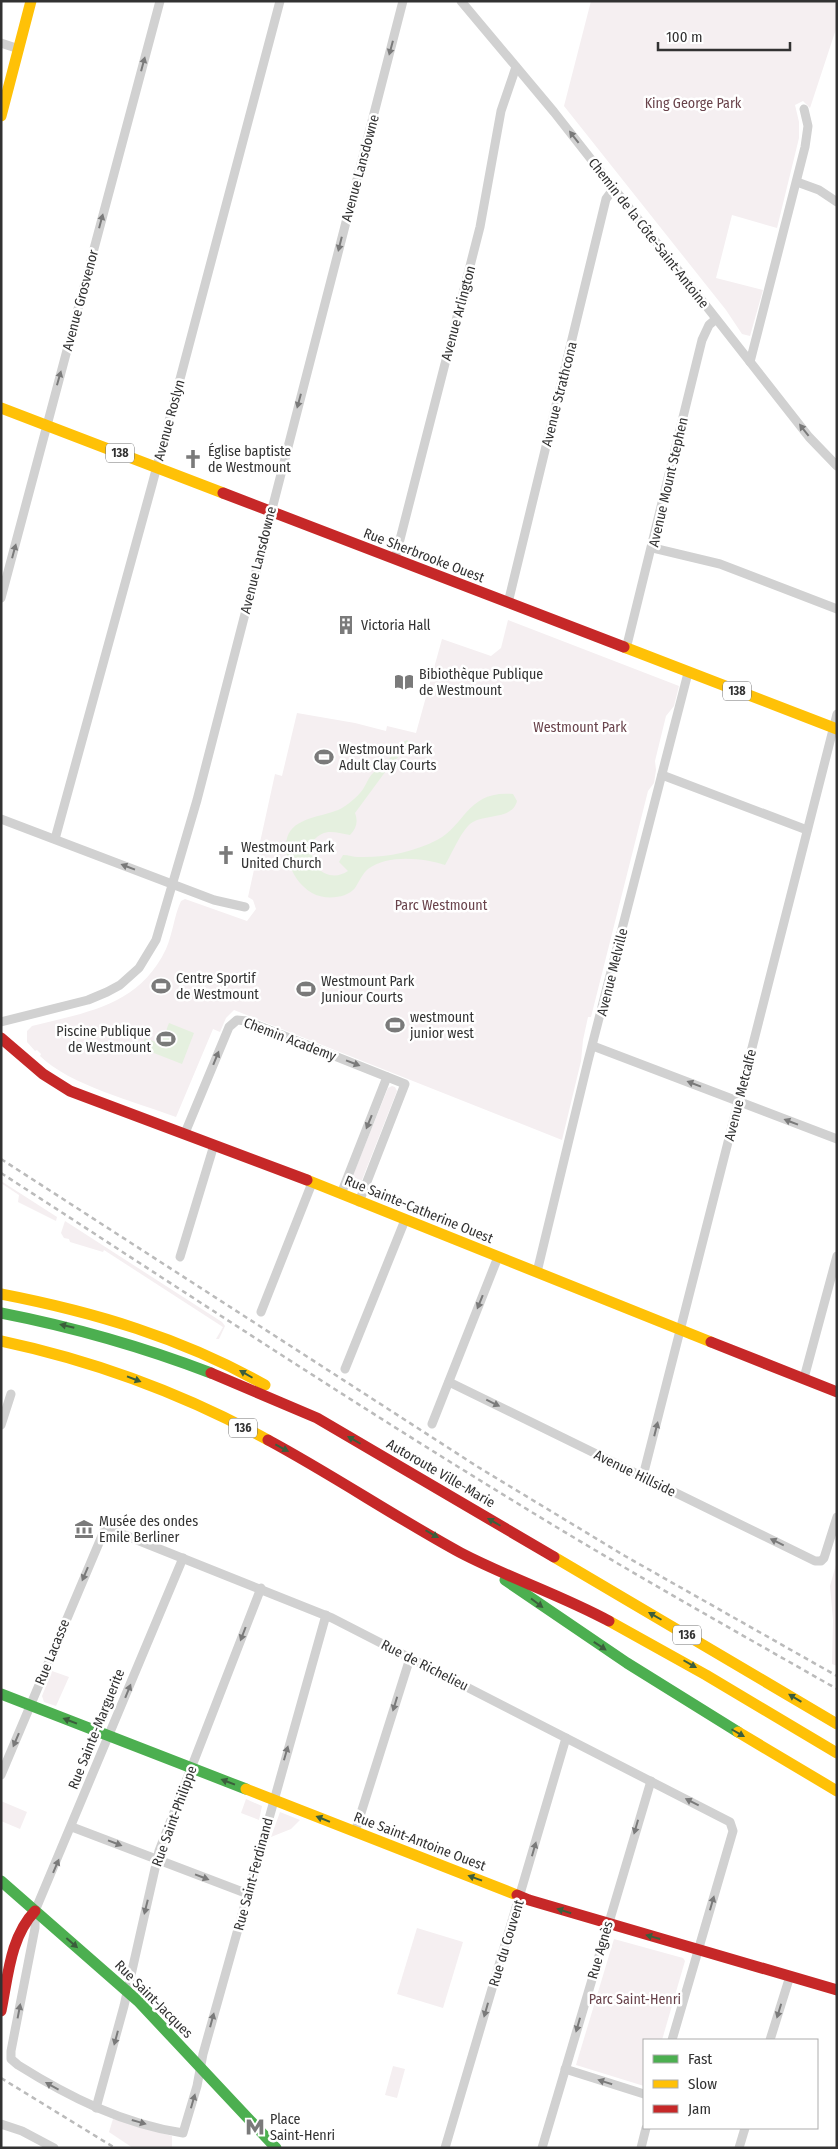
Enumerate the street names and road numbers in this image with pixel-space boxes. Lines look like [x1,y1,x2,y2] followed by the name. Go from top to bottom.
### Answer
[338,113,383,223] street label: Avenue Lansdowne
[585,155,713,312] street label: Chemin de la Côte-Saint-Antoine
[59,248,102,352] street label: Avenue Grosvenor
[438,264,479,363] street label: Avenue Arlington
[538,340,581,448] street label: Avenue Strathcona
[150,378,188,463] street label: Avenue Roslyn
[645,416,692,549] street label: Avenue Mount Stephen
[106,443,134,462] road number: 138
[237,505,280,616] street label: Avenue Lansdowne
[361,525,487,587] street label: Rue Sherbrooke Ouest
[723,681,751,700] road number: 138
[593,926,632,1018] street label: Avenue Melville
[241,1014,339,1065] street label: Chemin Academy
[721,1047,760,1143] street label: Avenue Metcalfe
[342,1172,496,1247] street label: Rue Sainte-Catherine Ouest
[229,1419,257,1438] road number: 136
[384,1435,498,1511] street label: Autoroute Ville-Marie
[591,1446,678,1501] street label: Avenue Hillside
[32,1617,73,1688] street label: Rue Lacasse
[673,1626,701,1644] road number: 136
[378,1636,471,1695] street label: Rue de Richelieu
[65,1666,128,1792] street label: Rue Sainte-Marguerite
[148,1763,201,1869] street label: Rue Saint-Philippe
[351,1808,489,1875] street label: Rue Saint-Antoine Ouest
[230,1816,277,1932] street label: Rue Saint-Ferdinand
[485,1897,528,1989] street label: Rue du Couvent
[584,1919,617,1981] street label: Rue Agnès
[111,1957,196,2042] street label: Rue Saint-Jacques

